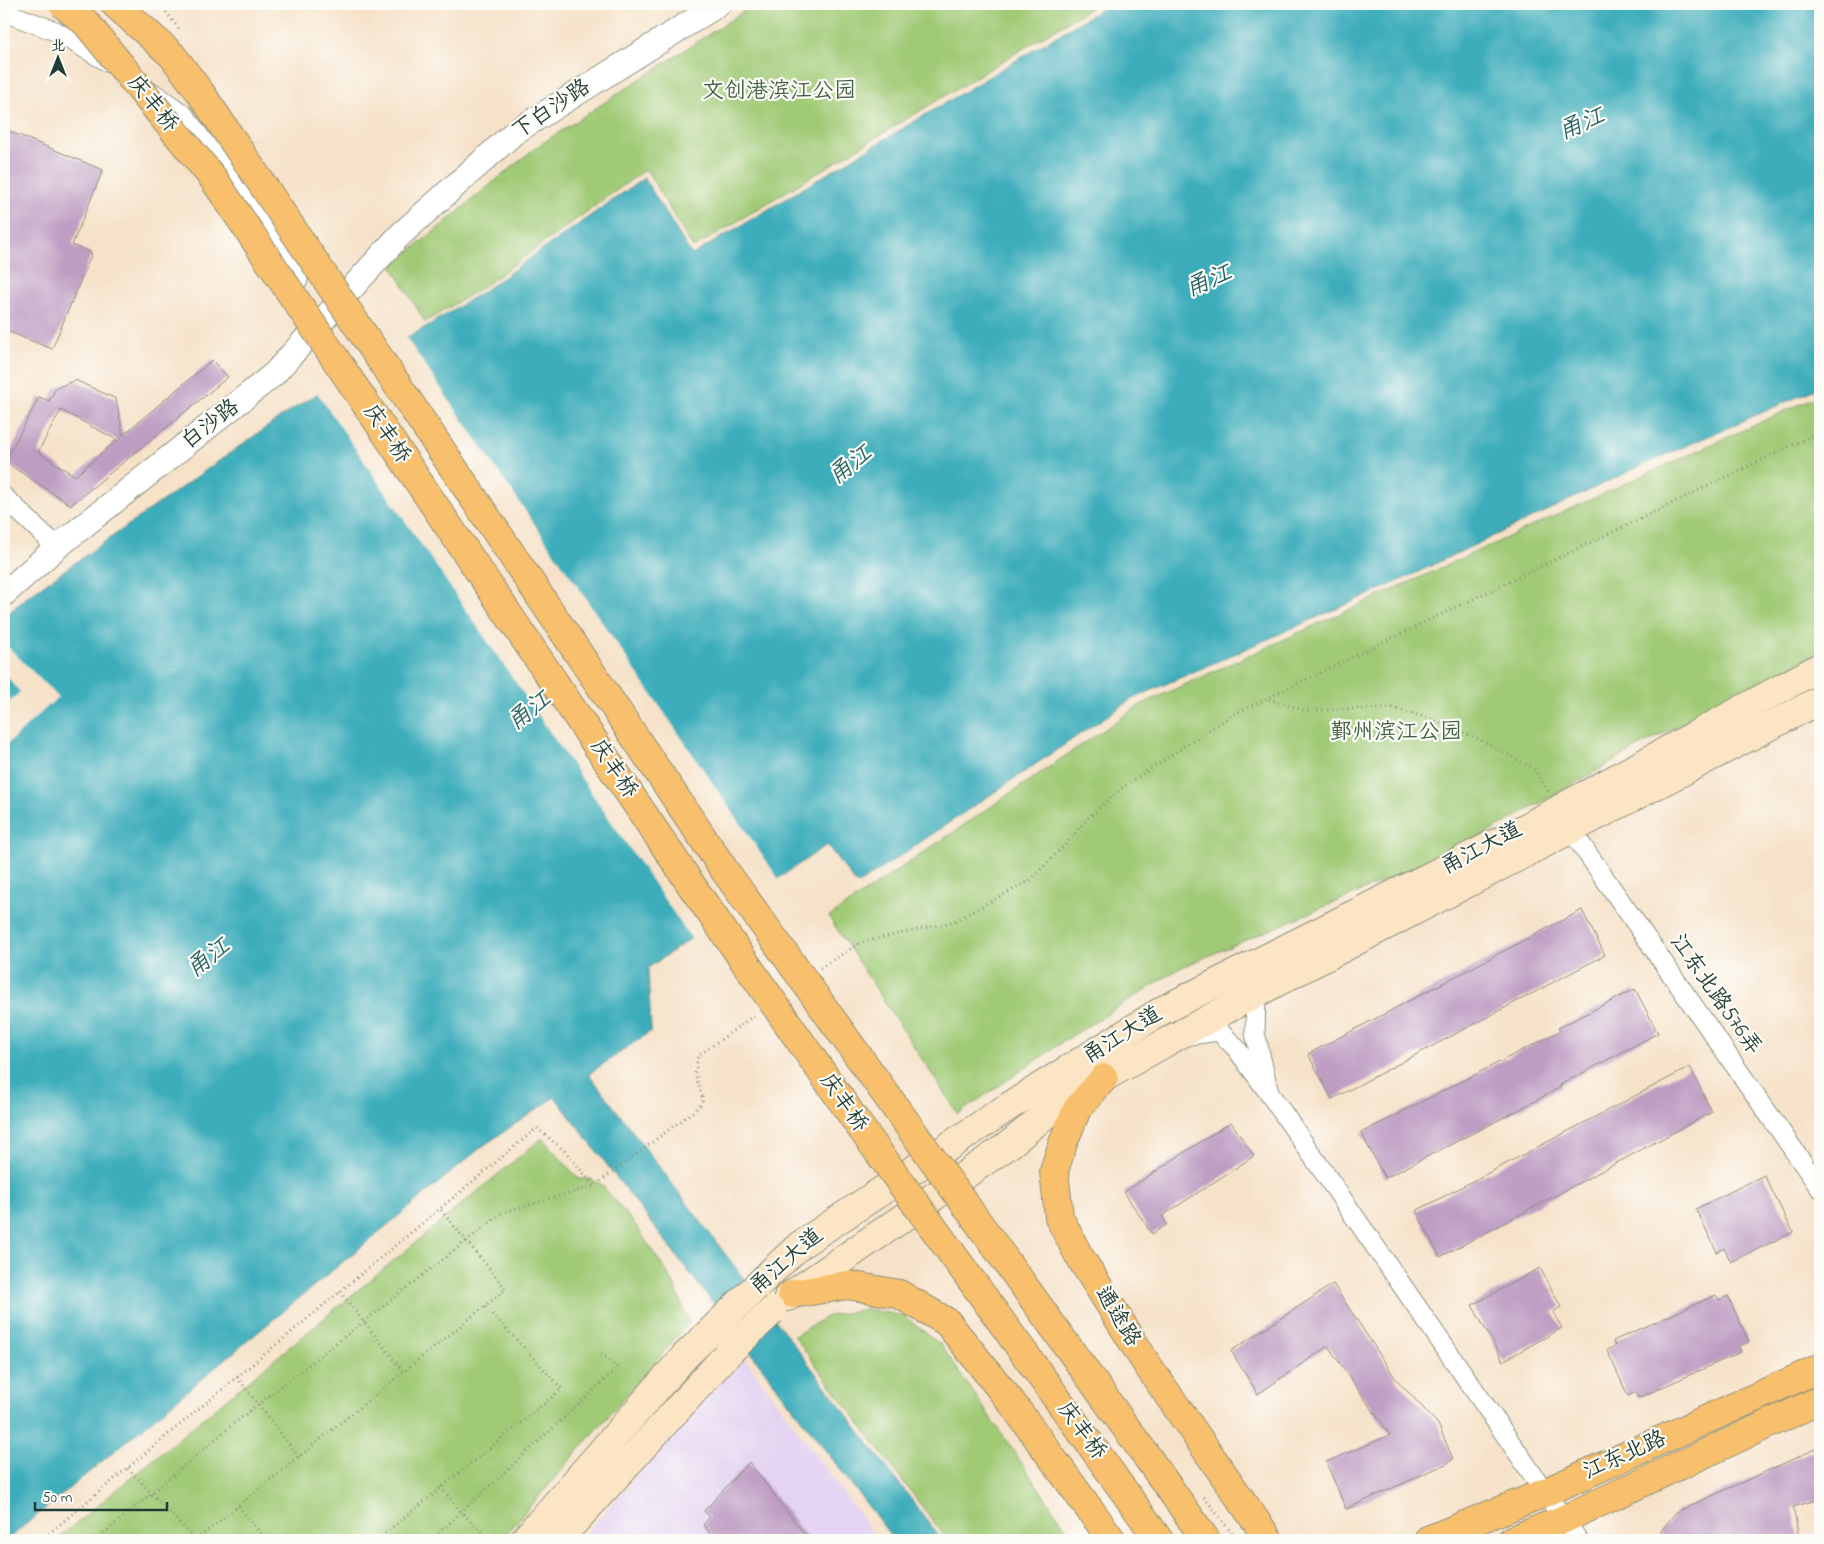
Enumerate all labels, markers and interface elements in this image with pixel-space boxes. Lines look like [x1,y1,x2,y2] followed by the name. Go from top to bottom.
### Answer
[32,32,82,82] north arrow
[51,36,65,57] text: 北
[119,68,185,140] street label: 庆丰桥
[507,72,597,148] street label: 下白沙路
[702,76,856,108] park label: 文创港滨江公园
[1553,99,1612,150] water label: 甬江
[1180,256,1239,307] water label: 甬江
[175,392,247,458] street label: 白沙路
[354,398,418,470] street label: 庆丰桥
[821,437,881,495] water label: 甬江
[500,683,560,741] water label: 甬江
[1330,717,1462,749] park label: 鄞州滨江公园
[581,733,645,805] street label: 庆丰桥
[1436,814,1528,884] street label: 甬江大道
[1661,928,1769,1062] street label: 江东北路576弄
[179,930,239,988] water label: 甬江
[1077,999,1169,1073] street label: 甬江大道
[811,1067,875,1139] street label: 庆丰桥
[743,1221,831,1303] street label: 甬江大道
[1086,1281,1148,1353] street label: 通途路
[1049,1395,1113,1467] street label: 庆丰桥
[1578,1423,1672,1489] street label: 江东北路
[35,1479,168,1511] scale bar
[42,1487,73,1509] text: 50 m

